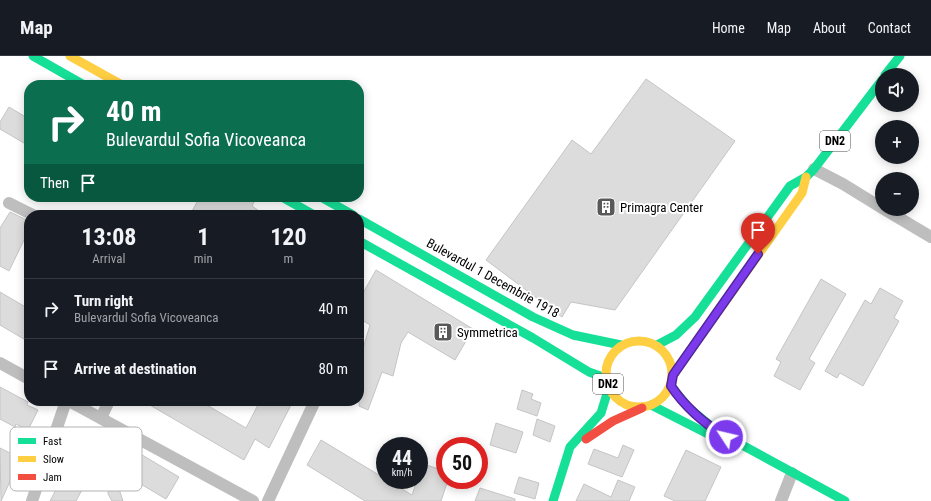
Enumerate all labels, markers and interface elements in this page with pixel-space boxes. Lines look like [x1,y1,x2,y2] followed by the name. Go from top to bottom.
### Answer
[20,16,53,39] text: Map
[712,20,745,36] text: Home
[767,20,791,36] text: Map
[813,20,846,36] text: About
[868,20,911,36] text: Contact
[875,68,919,216] map controls
[875,68,919,112] button: sound
[106,95,162,128] text: 40 m
[40,96,92,148] icon: right
[875,120,919,164] button: +
[106,129,306,150] text: Bulevardul Sofia Vicoveanca
[820,131,850,151] road number: DN2
[77,172,99,194] icon: arrive
[875,172,919,216] button: −
[40,174,69,192] text: Then
[595,196,617,218] building icon: Primagra Center
[620,200,703,215] place label: Primagra Center
[741,213,775,254] pin
[747,219,769,241] icon: arrive
[81,223,136,251] text: 13:08
[197,223,209,251] text: 1
[270,223,307,251] text: 120
[424,235,562,321] street label: Bulevardul 1 Decembrie 1918
[92,251,125,266] text: Arrival
[194,251,213,266] text: min
[284,251,293,266] text: m
[74,292,133,310] text: Turn right
[40,298,62,320] icon: right
[318,300,348,318] text: 40 m
[74,310,219,325] text: Bulevardul Sofia Vicoveanca
[432,321,454,343] building icon: Symmetrica
[457,325,518,340] place label: Symmetrica
[40,358,62,380] icon: arrive
[74,360,197,378] text: Arrive at destination
[318,360,348,378] text: 80 m
[593,374,623,394] road number: DN2
[705,416,747,458] position arrow
[10,427,142,491] legend
[43,435,62,448] text: Fast
[436,437,488,489] speed limit sign: 50
[392,446,412,470] text: 44
[43,453,64,466] text: Slow
[392,467,412,478] text: km/h
[43,471,62,484] text: Jam

